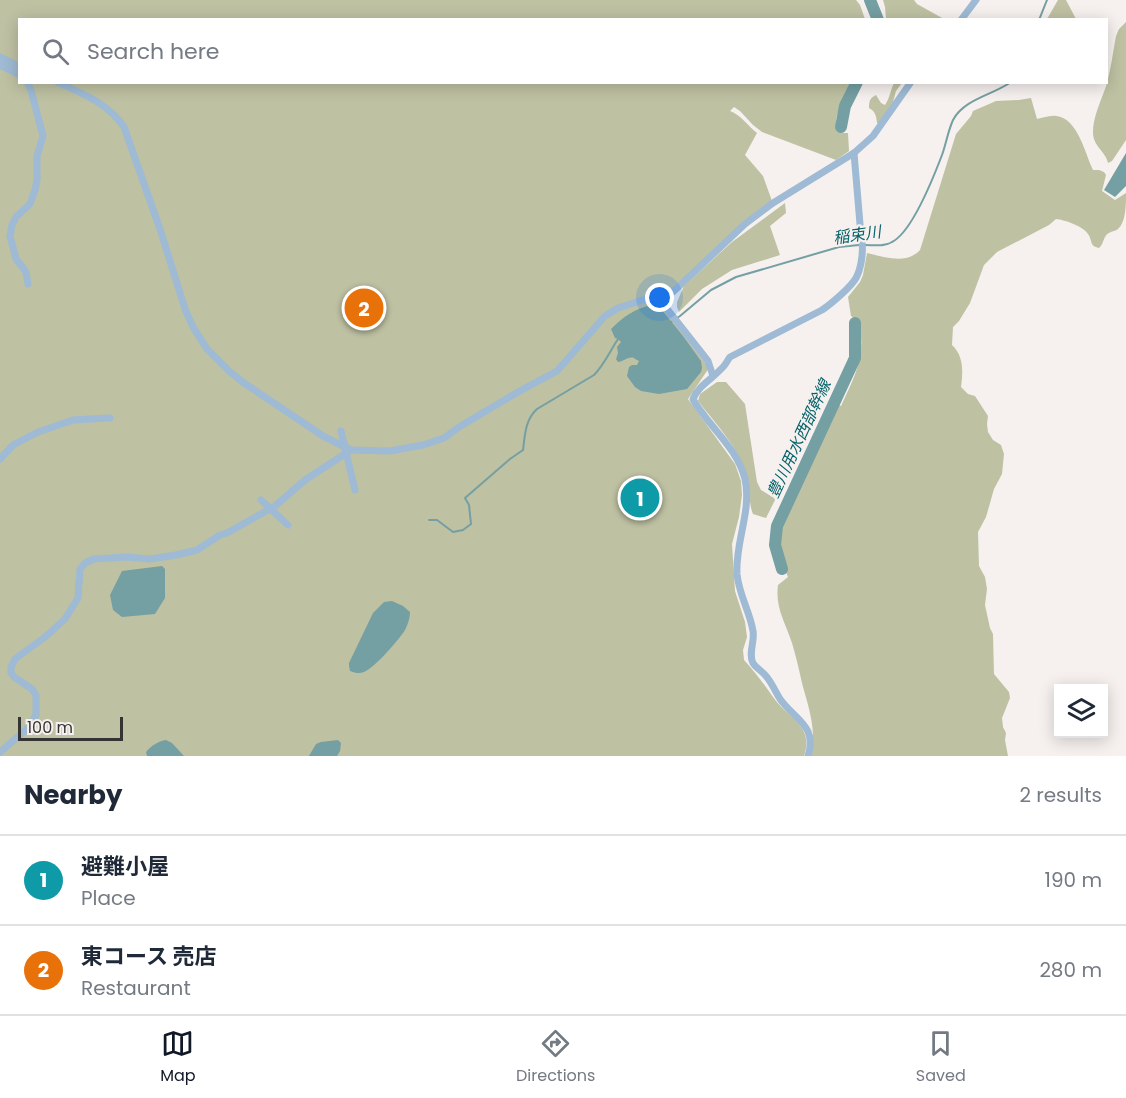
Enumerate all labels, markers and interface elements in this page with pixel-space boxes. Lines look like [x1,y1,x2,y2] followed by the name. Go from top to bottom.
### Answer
[18,18,1108,84] search box
[39,35,72,68] icon: search
[87,36,220,67] text: Search here
[832,220,884,250] water label: 稲束川
[645,283,674,312] your location
[344,286,384,330] pin: 2
[762,374,837,502] water label: 豊川用水西部幹線
[620,476,660,520] pin: 1
[1054,684,1108,738] map controls
[1054,684,1108,738] button: layers
[18,714,123,742] scale bar
[27,716,73,739] text: 100 m
[24,777,122,813] text: Nearby
[1019,781,1102,809] text: 2 results
[81,851,169,882] text: 避難小屋
[40,866,47,894] text: 1
[1045,866,1102,894] text: 190 m
[81,884,136,912] text: Place
[81,941,217,972] text: 東コース 売店
[38,956,49,984] text: 2
[1039,956,1102,984] text: 280 m
[81,974,191,1002] text: Restaurant
[160,1027,196,1088] tab: Map
[516,1027,595,1088] tab: Directions
[916,1027,966,1088] tab: Saved

